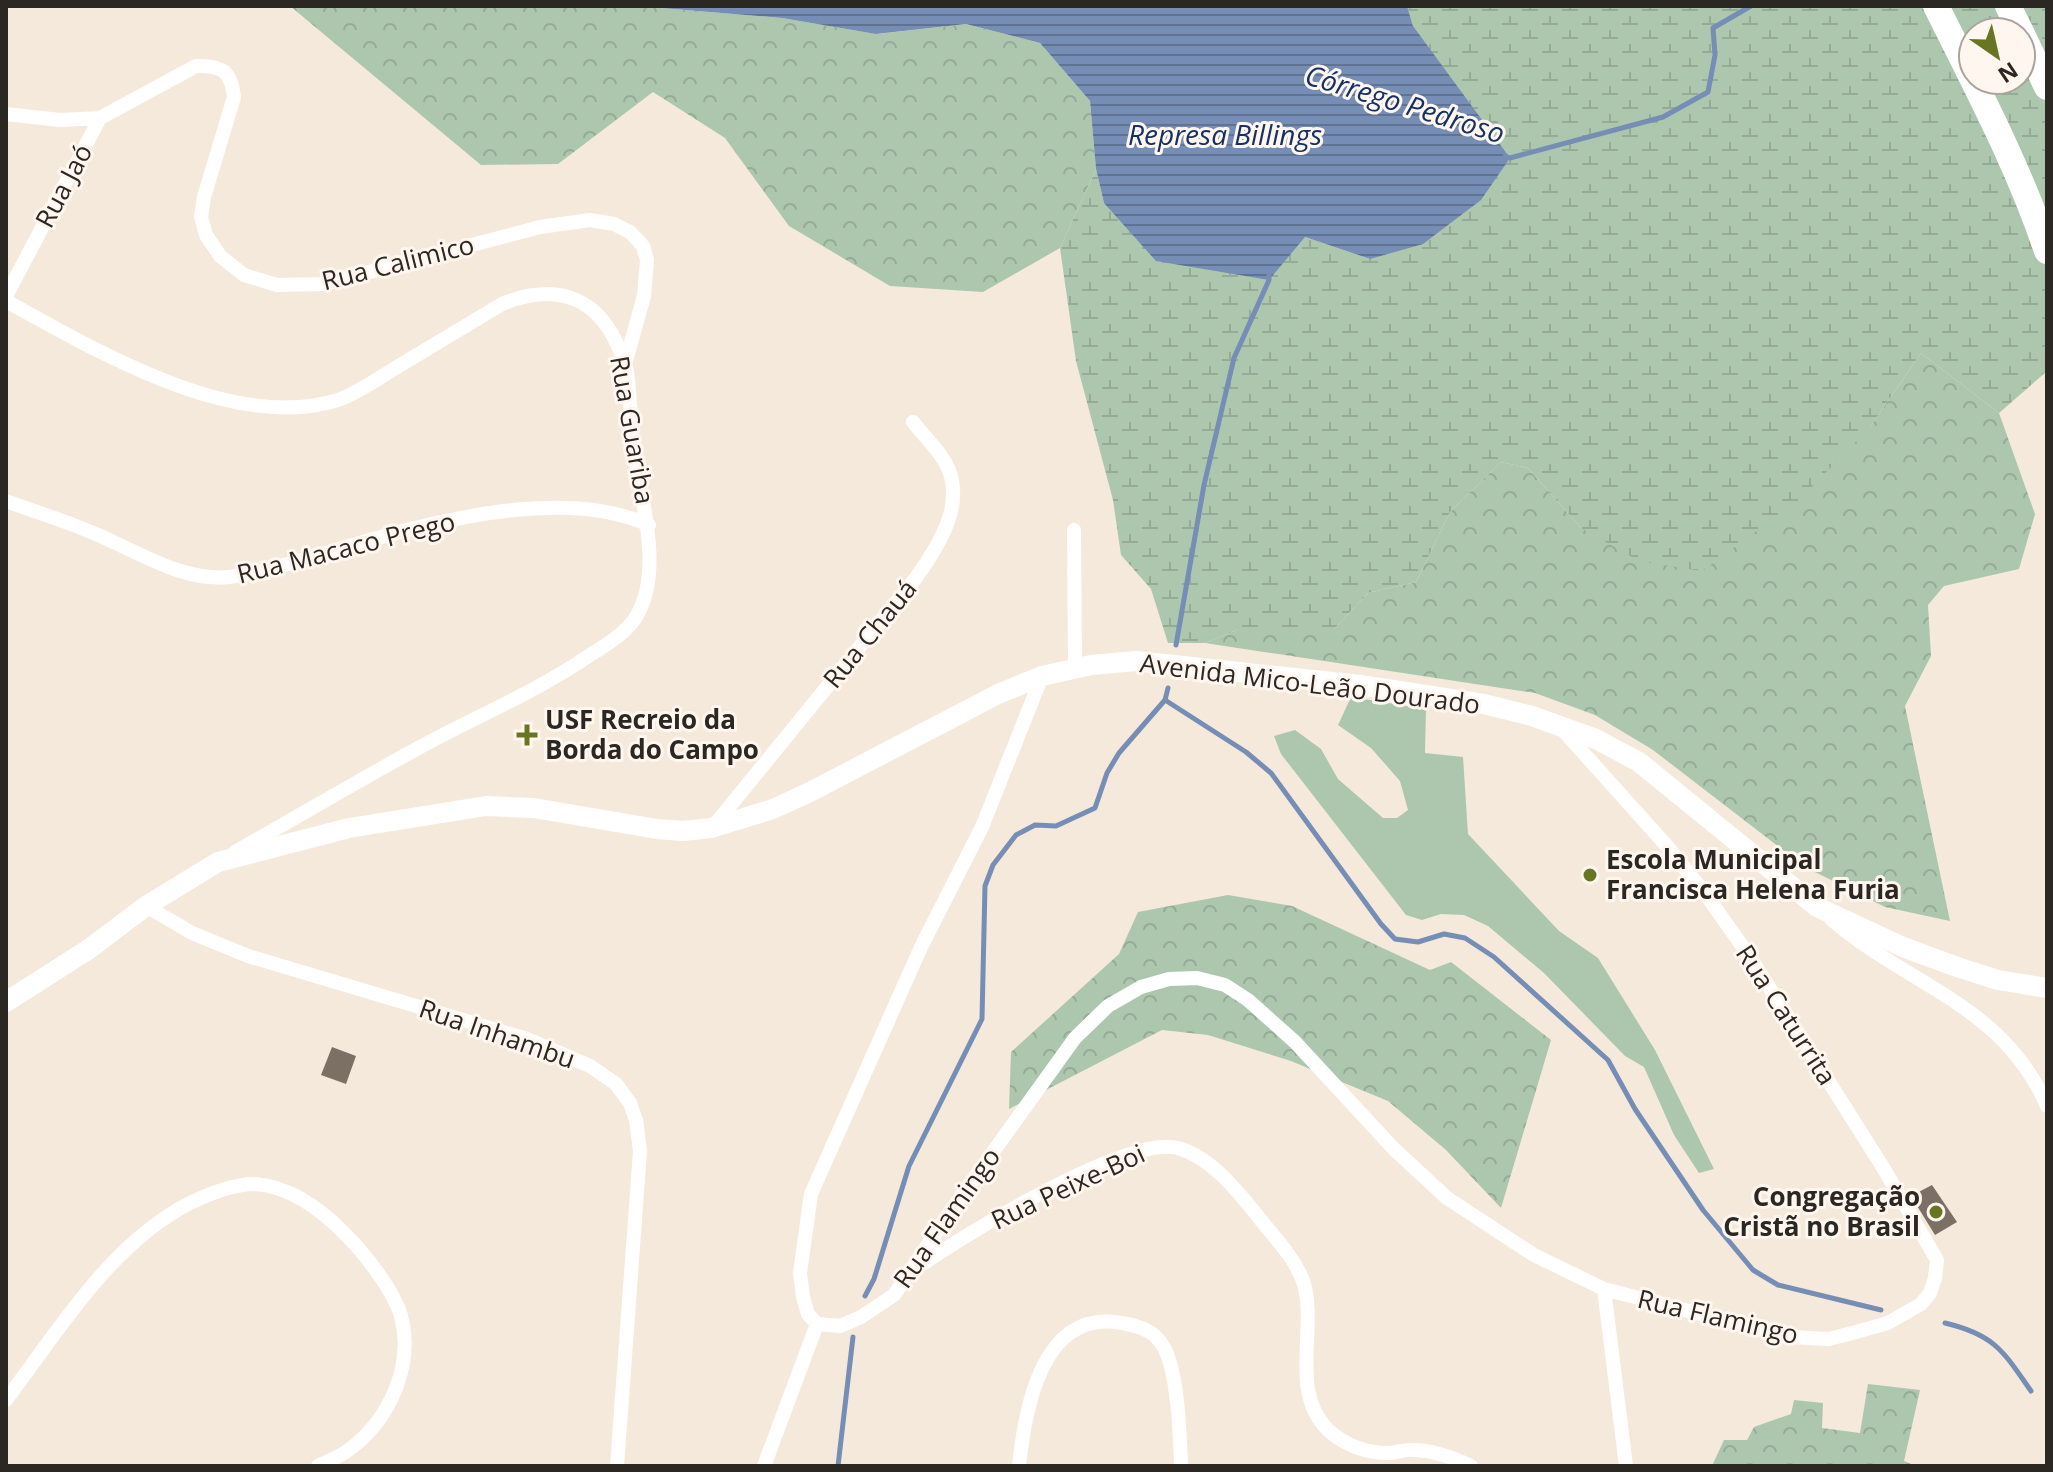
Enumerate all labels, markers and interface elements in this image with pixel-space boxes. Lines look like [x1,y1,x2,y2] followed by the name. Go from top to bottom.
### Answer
[1957,16,2037,96] north arrow
[1301,55,1510,151] water label: Córrego Pedroso
[1993,56,2025,91] text: N
[1128,115,1322,153] water label: Represa Billings
[26,137,100,234] street label: Rua Jaó
[318,226,478,298] street label: Rua Calimico
[602,353,664,507] street label: Rua Guariba
[233,503,458,592] street label: Rua Macaco Prego
[814,571,924,695] street label: Rua Chauá
[1138,644,1482,722] street label: Avenida Mico-Leão Dourado
[545,701,759,767] place label: USF Recreio da Borda do Campo
[516,724,538,746] marker: USF Recreio da Borda do Campo
[1606,841,1900,907] place label: Escola Municipal Francisca Helena Furia
[1581,866,1599,884] marker: Escola Municipal Francisca Helena Furia
[1728,937,1846,1092] street label: Rua Caturrita
[415,990,580,1077] street label: Rua Inhambu
[985,1135,1150,1237] street label: Rua Peixe-Boi
[884,1140,1008,1295] street label: Rua Flamingo
[1723,1178,1920,1244] place label: Congregação Cristã no Brasil
[1927,1203,1945,1221] marker: Congregação Cristã no Brasil
[1634,1280,1802,1352] street label: Rua Flamingo

